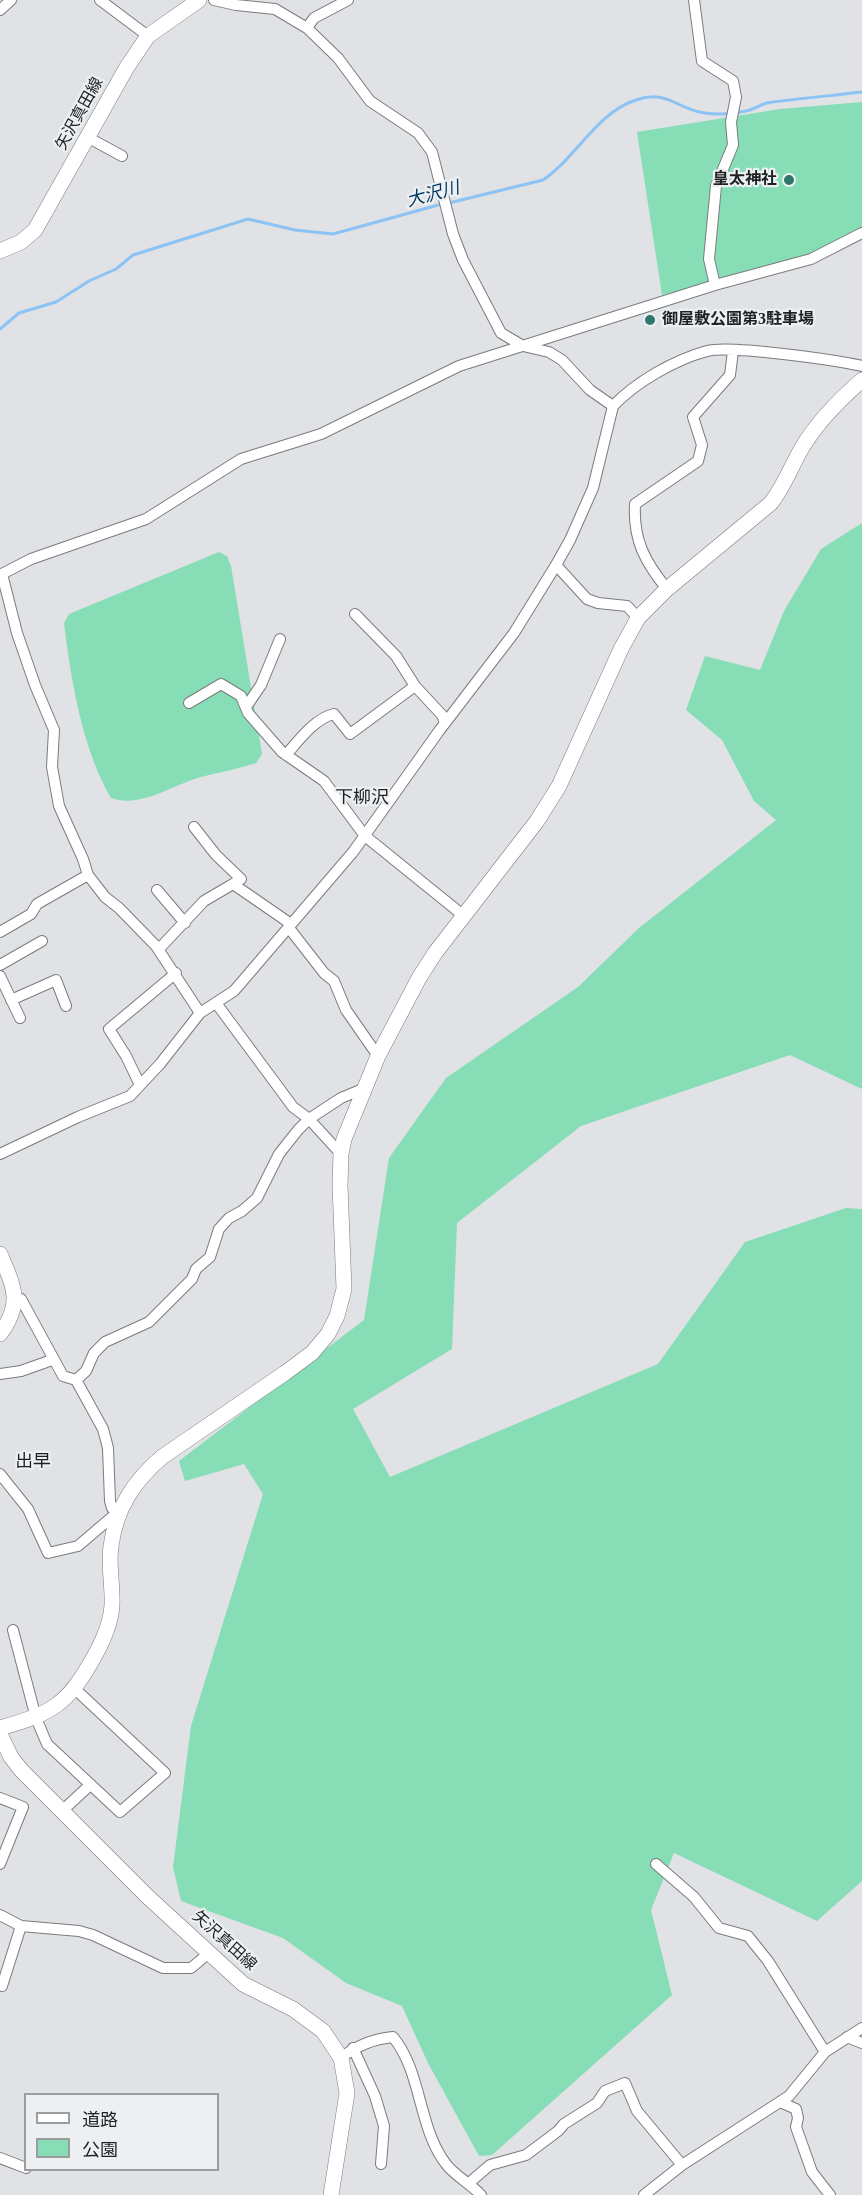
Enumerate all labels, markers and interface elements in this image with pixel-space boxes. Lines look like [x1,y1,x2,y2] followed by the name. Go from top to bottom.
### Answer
[52,74,108,154] street label: 矢沢真田線
[713,170,777,190] place label: 皇太神社
[782,173,796,187] marker: 皇太神社
[404,178,462,212] water label: 大沢川
[662,310,814,330] place label: 御屋敷公園第3駐車場
[643,313,657,327] marker: 御屋敷公園第3駐車場
[335,787,389,809] district label: 下柳沢
[15,1451,51,1473] district label: 出早
[188,1907,260,1975] street label: 矢沢真田線
[24,2093,219,2171] legend
[82,2110,118,2130] text: 道路
[82,2140,118,2160] text: 公園

